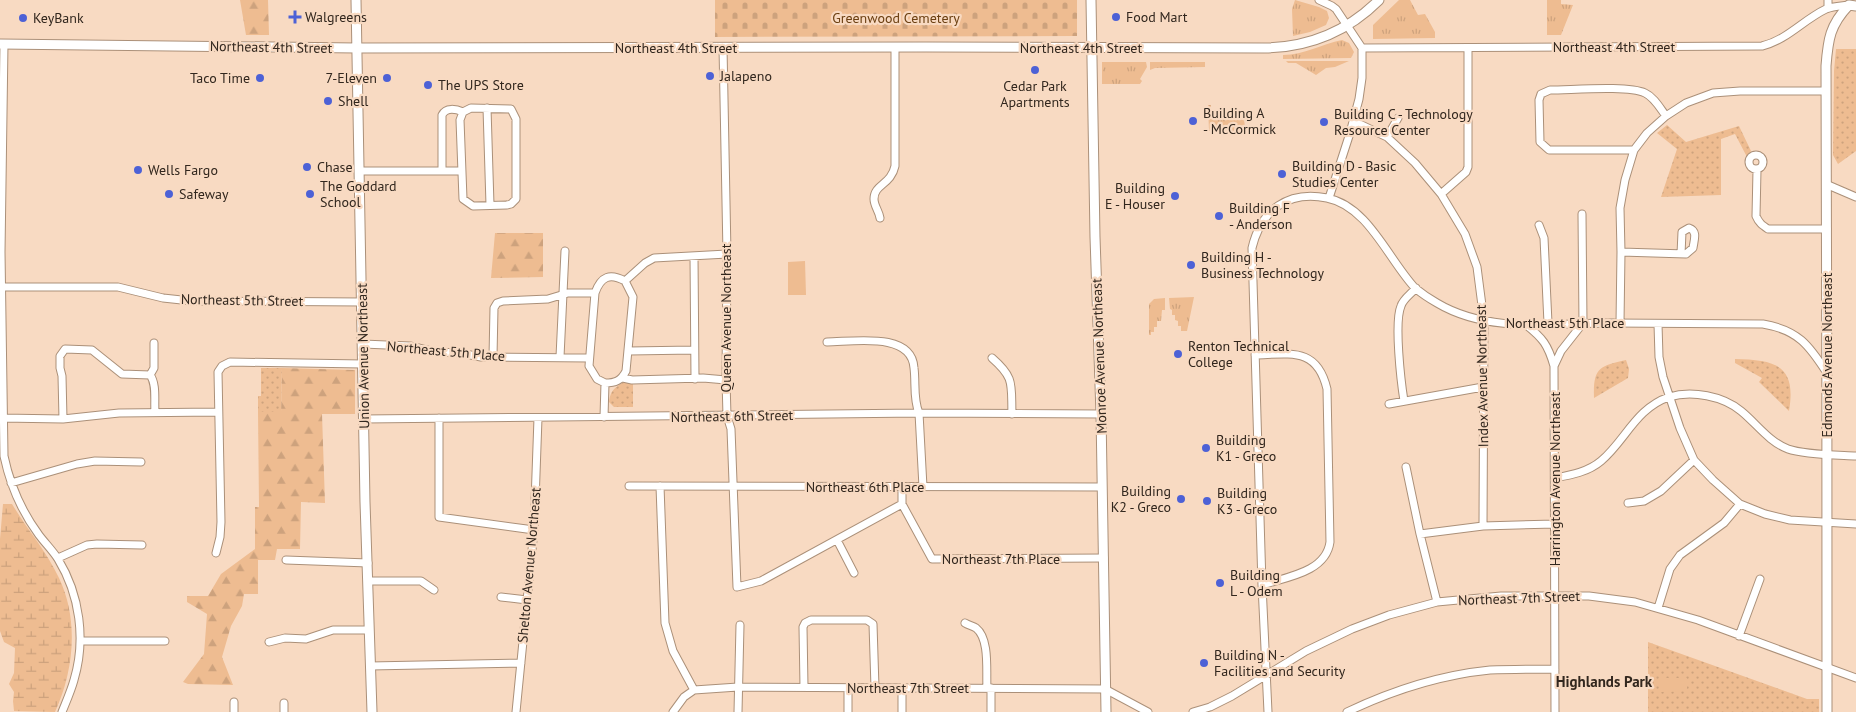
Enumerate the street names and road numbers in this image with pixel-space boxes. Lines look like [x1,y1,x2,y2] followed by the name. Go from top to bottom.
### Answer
[210,37,333,57] street label: Northeast 4th Street
[1553,38,1675,56] street label: Northeast 4th Street
[615,39,737,57] street label: Northeast 4th Street
[1020,39,1142,57] street label: Northeast 4th Street
[717,243,735,392] street label: Queen Avenue Northeast
[1818,272,1836,437] street label: Edmonds Avenue Northeast
[1087,278,1111,434] street label: Monroe Avenue Northeast
[353,283,373,429] street label: Union Avenue Northeast
[181,290,304,310] street label: Northeast 5th Street
[1472,304,1492,448] street label: Index Avenue Northeast
[1506,314,1624,332] street label: Northeast 5th Place
[386,337,506,365] street label: Northeast 5th Place
[1546,391,1564,566] street label: Harrington Avenue Northeast
[671,406,794,426] street label: Northeast 6th Street
[806,478,924,496] street label: Northeast 6th Place
[513,486,545,643] street label: Shelton Avenue Northeast
[942,550,1060,568] street label: Northeast 7th Place
[1458,587,1581,609] street label: Northeast 7th Street
[847,679,969,697] street label: Northeast 7th Street

